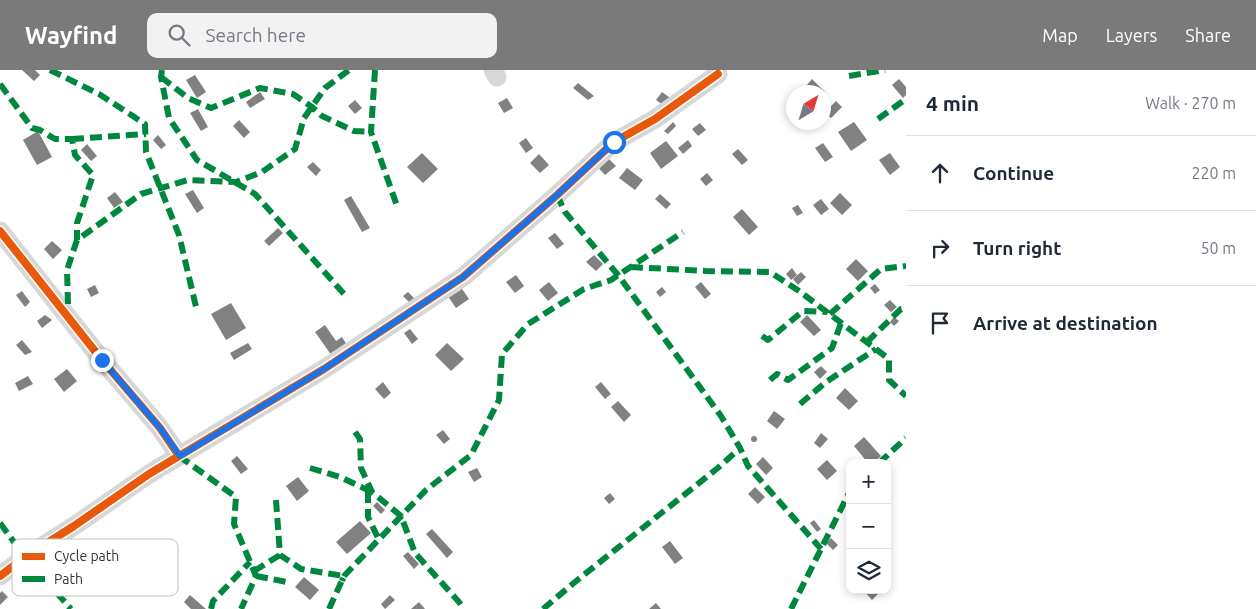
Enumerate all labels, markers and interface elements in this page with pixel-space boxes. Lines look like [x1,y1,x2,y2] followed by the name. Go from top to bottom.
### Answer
[147,13,497,58] search box
[165,21,193,49] icon: search
[25,22,117,49] text: Wayfind
[205,24,306,46] text: Search here
[1042,25,1078,45] text: Map
[1106,25,1157,45] text: Layers
[1185,25,1231,45] text: Share
[786,85,831,130] north arrow
[926,91,979,115] text: 4 min
[1145,94,1236,112] text: Walk · 270 m
[603,131,626,154] route start
[926,159,954,187] icon: ahead
[973,162,1054,184] text: Continue
[1191,164,1236,182] text: 220 m
[926,234,954,262] icon: right
[973,237,1061,259] text: Turn right
[1200,239,1236,257] text: 50 m
[926,309,954,337] icon: arrive
[973,312,1158,334] text: Arrive at destination
[91,349,114,372] route end
[846,459,891,594] map controls
[846,459,891,504] button: +
[846,504,891,549] button: −
[12,539,178,596] legend
[54,548,119,564] text: Cycle path
[846,549,891,594] button: layers
[54,571,83,587] text: Path

